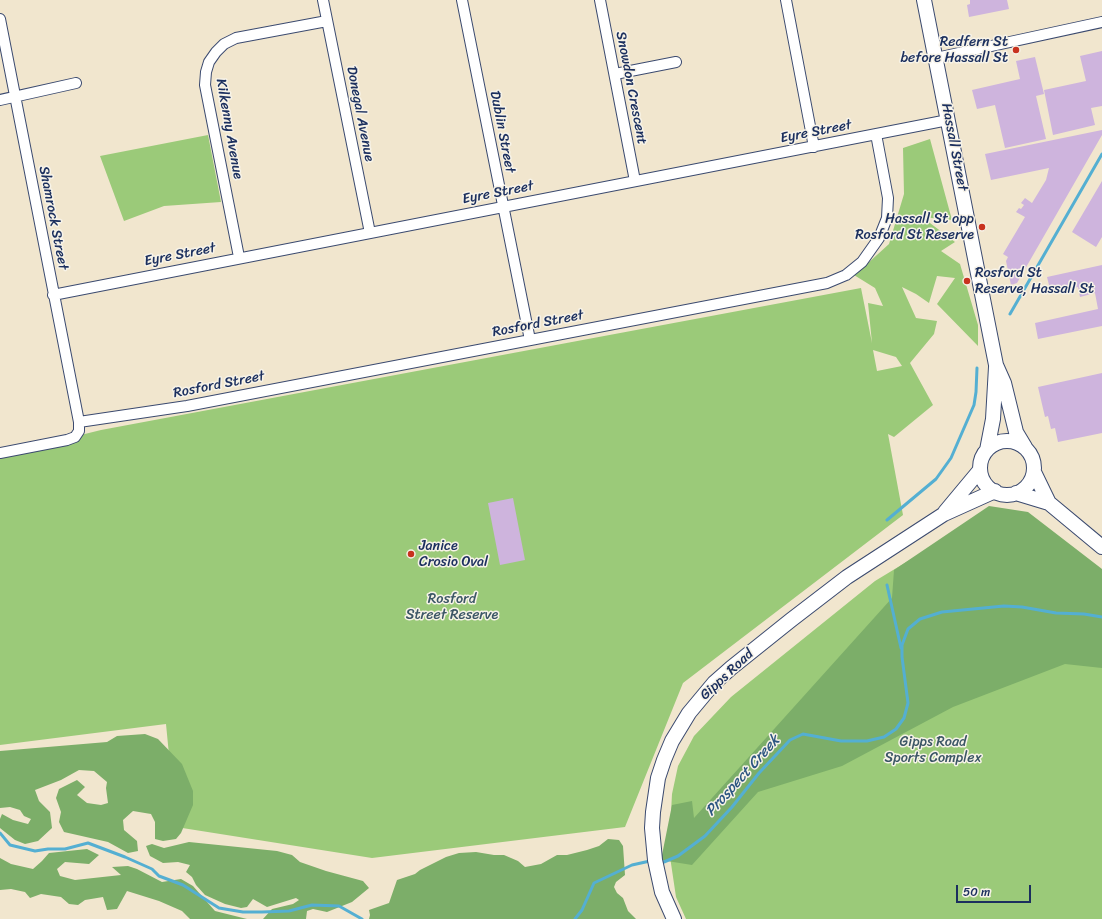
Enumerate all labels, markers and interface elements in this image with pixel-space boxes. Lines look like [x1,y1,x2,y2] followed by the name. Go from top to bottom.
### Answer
[612,30,650,146] street label: Snowdon Crescent
[900,34,1008,66] place label: Redfern St before Hassall St
[1011,45,1021,55] marker: Redfern St before Hassall St
[343,65,377,163] street label: Donegal Avenue
[212,77,246,181] street label: Kilkenny Avenue
[486,89,518,175] street label: Dublin Street
[937,102,971,192] street label: Hassall Street
[779,117,853,147] street label: Eyre Street
[35,165,71,271] street label: Shamrock Street
[461,178,535,208] street label: Eyre Street
[855,211,974,244] place label: Hassall St opp Rosford St Reserve
[977,222,987,232] marker: Hassall St opp Rosford St Reserve
[143,240,217,270] street label: Eyre Street
[975,265,1094,298] place label: Rosford St Reserve, Hassall St
[962,276,972,286] marker: Rosford St Reserve, Hassall St
[491,307,585,341] street label: Rosford Street
[172,368,266,402] street label: Rosford Street
[419,538,488,570] place label: Janice Crosio Oval
[406,549,416,559] marker: Janice Crosio Oval
[406,591,498,624] park label: Rosford Street Reserve
[697,646,757,704] street label: Gipps Road
[702,732,784,820] water label: Prospect Creek
[884,734,982,766] park label: Gipps Road Sports Complex
[958,877,1033,903] scale bar
[963,881,990,903] text: 50 m

